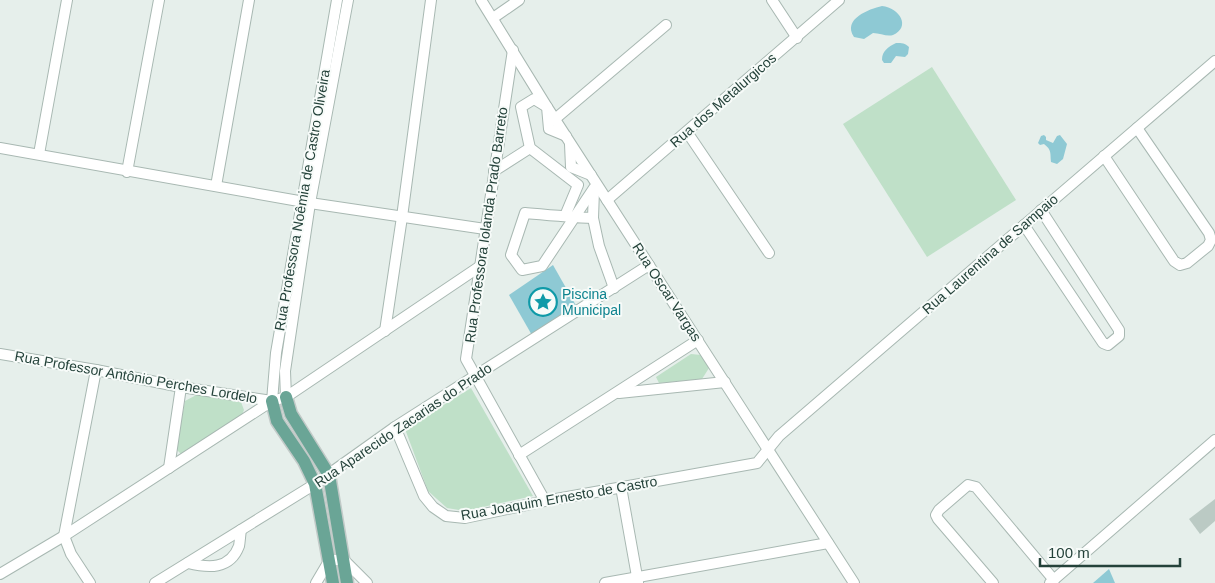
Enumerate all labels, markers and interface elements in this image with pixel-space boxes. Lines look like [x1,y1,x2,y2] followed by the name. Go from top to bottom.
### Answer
[667,50,779,150] street label: Rua dos Metalurgicos
[271,68,333,332] street label: Rua Professora Noêmia de Castro Oliveira
[462,106,511,344] street label: Rua Professora Iolanda Prado Barreto
[919,191,1061,317] street label: Rua Laurentina de Sampaio
[629,240,705,344] street label: Rua Oscar Vargas
[562,286,621,318] place label: Piscina Municipal
[528,287,558,317] place icon: Piscina Municipal
[14,348,259,406] street label: Rua Professor Antônio Perches Lordelo
[311,359,495,490] street label: Rua Aparecido Zacarias do Prado
[460,473,659,523] street label: Rua Joaquim Ernesto de Castro
[1040,536,1180,568] scale bar
[1048,544,1090,561] text: 100 m

